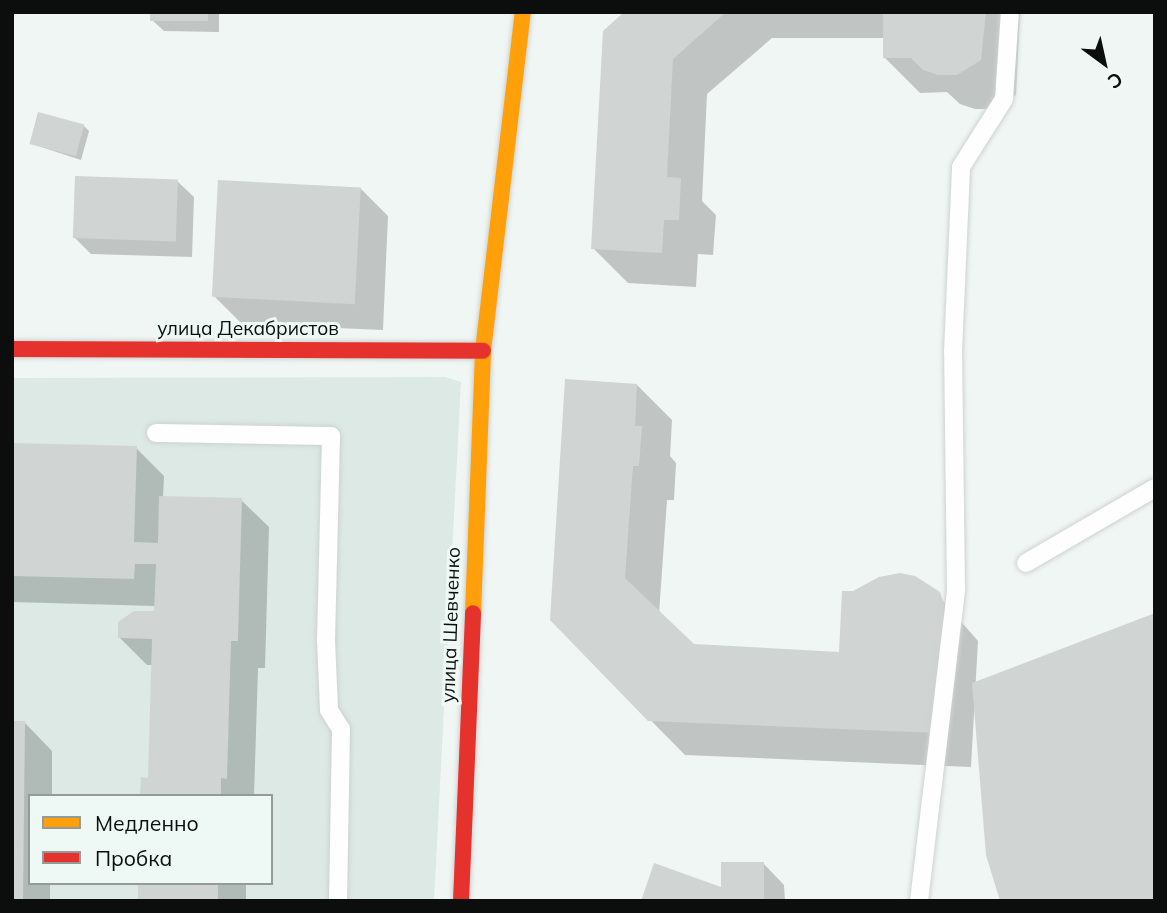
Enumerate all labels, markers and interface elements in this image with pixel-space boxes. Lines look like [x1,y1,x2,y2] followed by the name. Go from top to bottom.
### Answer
[1069,28,1139,98] north arrow
[1103,67,1127,94] text: С
[157,318,339,340] street label: улица Декабристов
[437,547,465,703] street label: улица Шевченко
[28,794,273,885] legend
[95,810,199,836] text: Медленно
[95,845,172,871] text: Пробка

